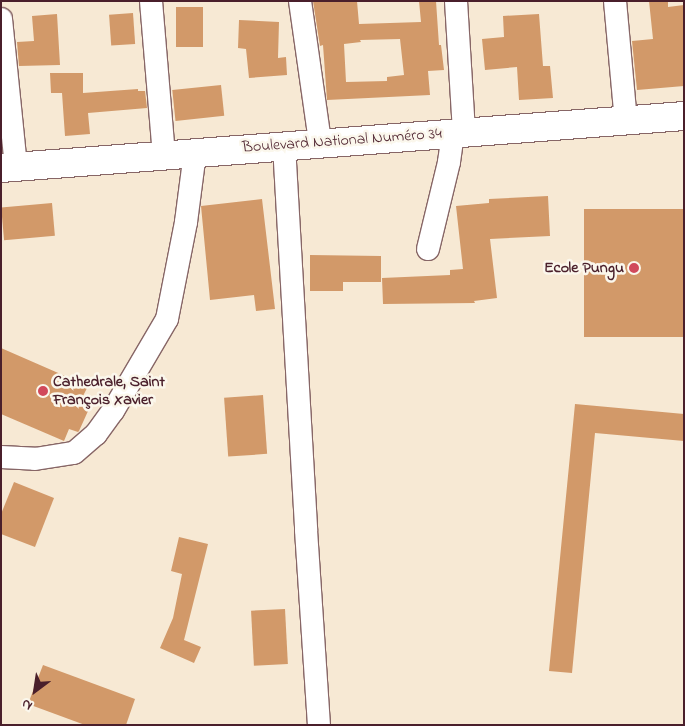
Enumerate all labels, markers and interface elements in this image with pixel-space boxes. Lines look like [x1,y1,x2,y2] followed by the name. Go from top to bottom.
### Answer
[242,124,442,158] street label: Boulevard National Numéro 34
[544,258,624,278] place label: Ecole Pungu
[628,262,640,274] marker: Ecole Pungu
[53,372,165,410] place label: Cathedrale, Saint François Xavier
[37,385,49,397] marker: Cathedrale, Saint François Xavier
[10,666,60,716] north arrow
[18,693,36,716] text: N

